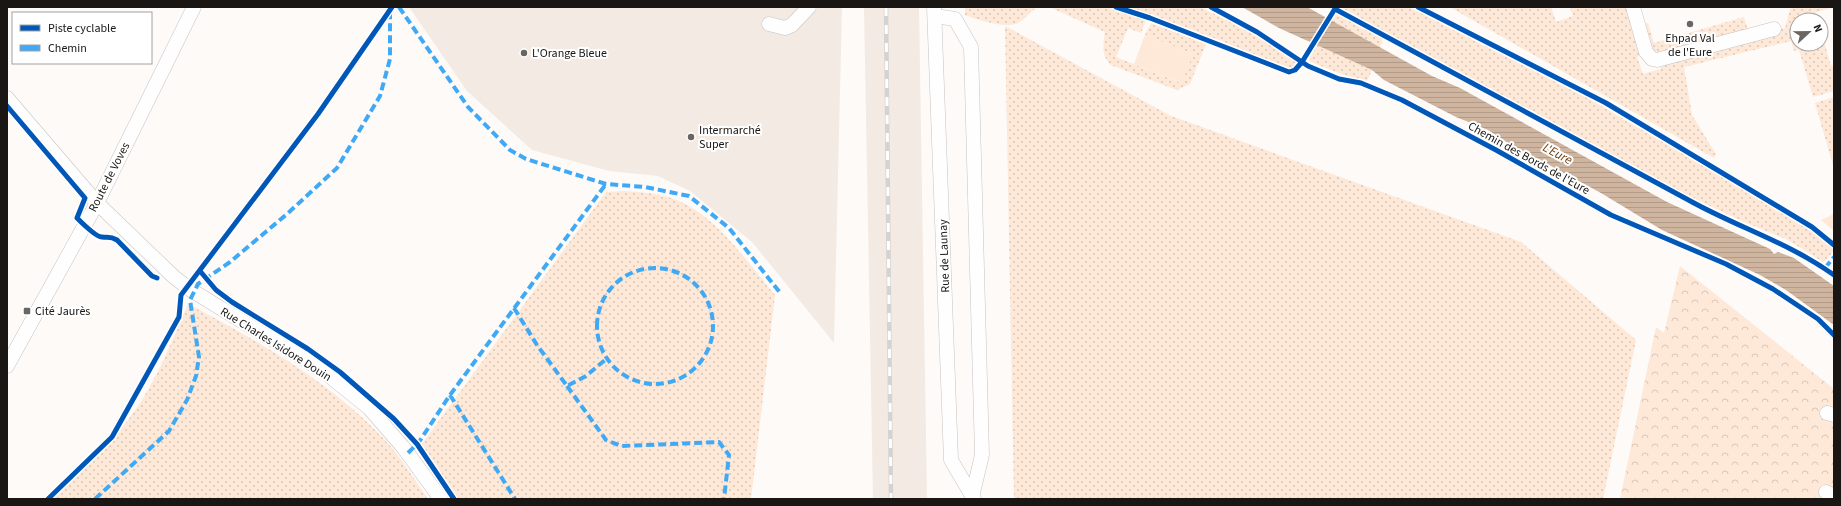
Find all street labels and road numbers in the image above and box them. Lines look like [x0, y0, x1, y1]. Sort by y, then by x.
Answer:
street label: Chemin des Bords de l'Eure [1465, 118, 1593, 199]
street label: Route de Voves [85, 140, 134, 215]
street label: Rue de Launay [935, 219, 954, 293]
street label: Rue Charles Isidore Douin [217, 303, 335, 386]

